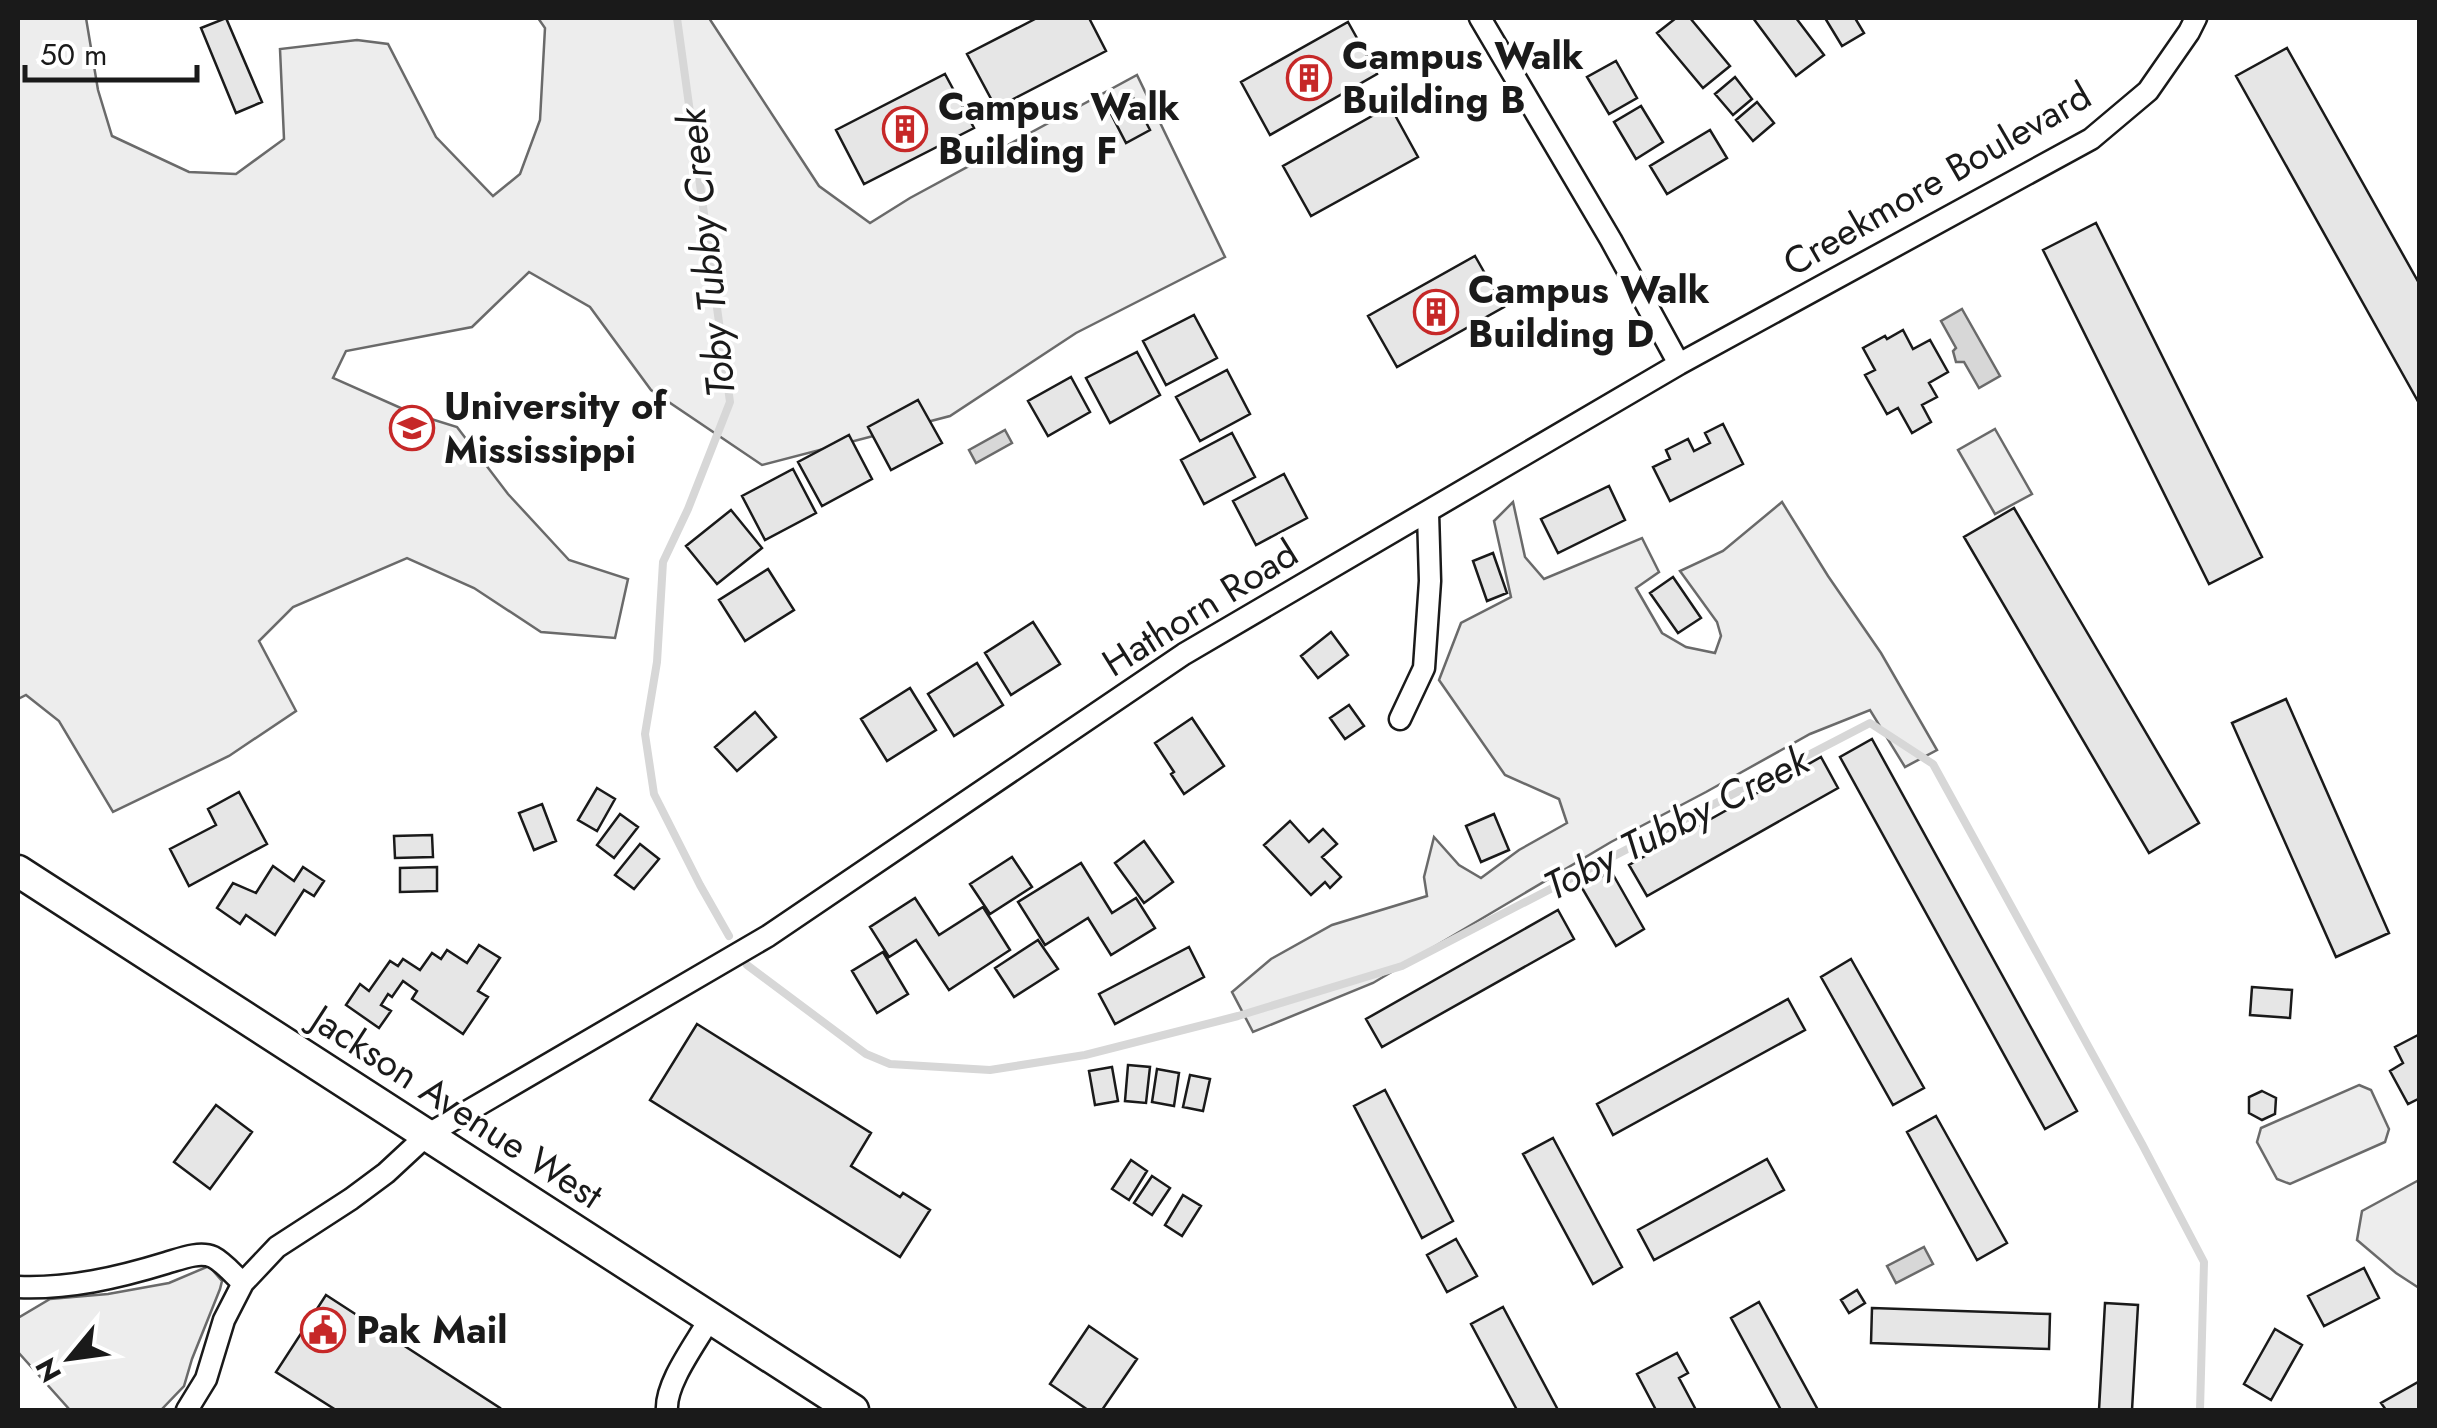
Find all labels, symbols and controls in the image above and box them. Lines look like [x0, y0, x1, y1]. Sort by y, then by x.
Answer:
scale bar [25, 20, 198, 82]
place label: Campus Walk Building B [1342, 28, 1584, 127]
text: 50 m [40, 33, 107, 76]
building icon: Campus Walk Building B [1286, 55, 1332, 101]
street label: Creekmore Boulevard [1773, 68, 2101, 289]
place label: Campus Walk Building F [938, 79, 1180, 178]
water label: Toby Tubby Creek [662, 104, 750, 400]
building icon: Campus Walk Building F [882, 106, 928, 152]
place label: Campus Walk Building D [1468, 262, 1710, 361]
building icon: Campus Walk Building D [1413, 289, 1459, 335]
place label: University of Mississippi [444, 378, 668, 477]
school or university icon: University of Mississippi [389, 405, 435, 451]
street label: Hathorn Road [1091, 526, 1308, 690]
water label: Toby Tubby Creek [1534, 730, 1820, 915]
street label: Jackson Avenue West [296, 989, 614, 1222]
place label: Pak Mail [356, 1302, 507, 1357]
public building icon: Pak Mail [300, 1307, 346, 1353]
north arrow [20, 1308, 120, 1408]
text: N [25, 1350, 72, 1390]

